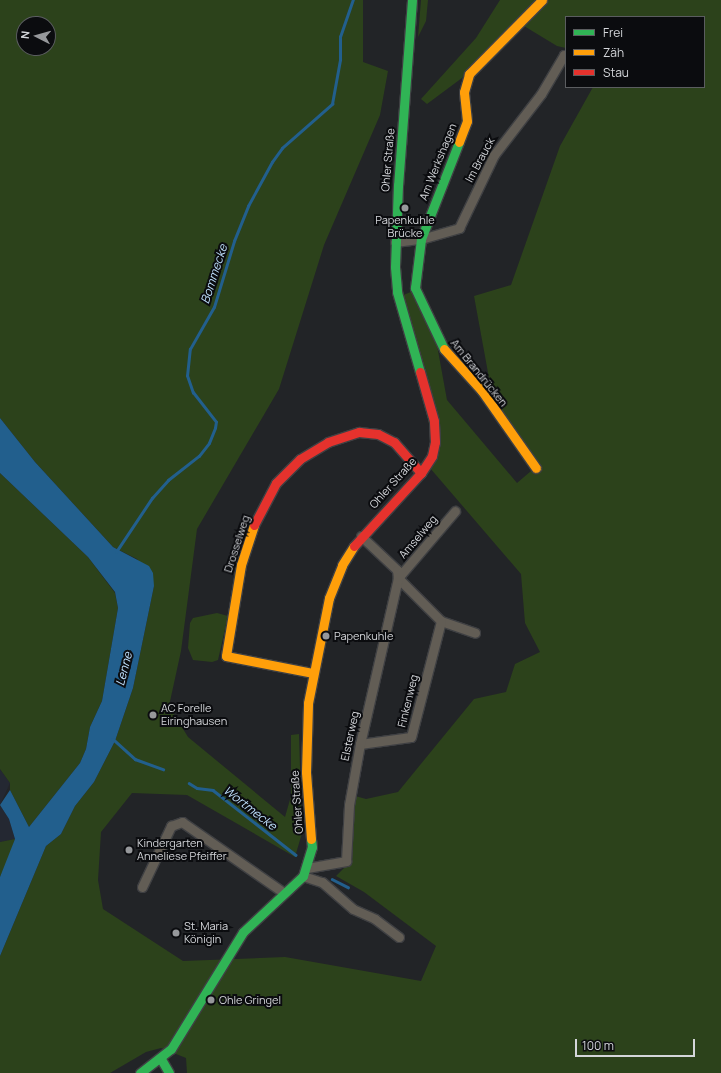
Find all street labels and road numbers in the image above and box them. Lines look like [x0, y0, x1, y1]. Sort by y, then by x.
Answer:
street label: Am Werkshagen [417, 122, 459, 202]
street label: Ohler Straße [379, 128, 397, 192]
street label: Im Brauck [463, 135, 497, 185]
street label: Am Brandrücken [448, 337, 510, 409]
street label: Ohler Straße [367, 455, 419, 511]
street label: Amselweg [396, 513, 440, 561]
street label: Drosselweg [222, 514, 252, 574]
street label: Finkenweg [395, 673, 421, 729]
street label: Elsterweg [338, 710, 362, 762]
street label: Ohler Straße [288, 770, 306, 834]

